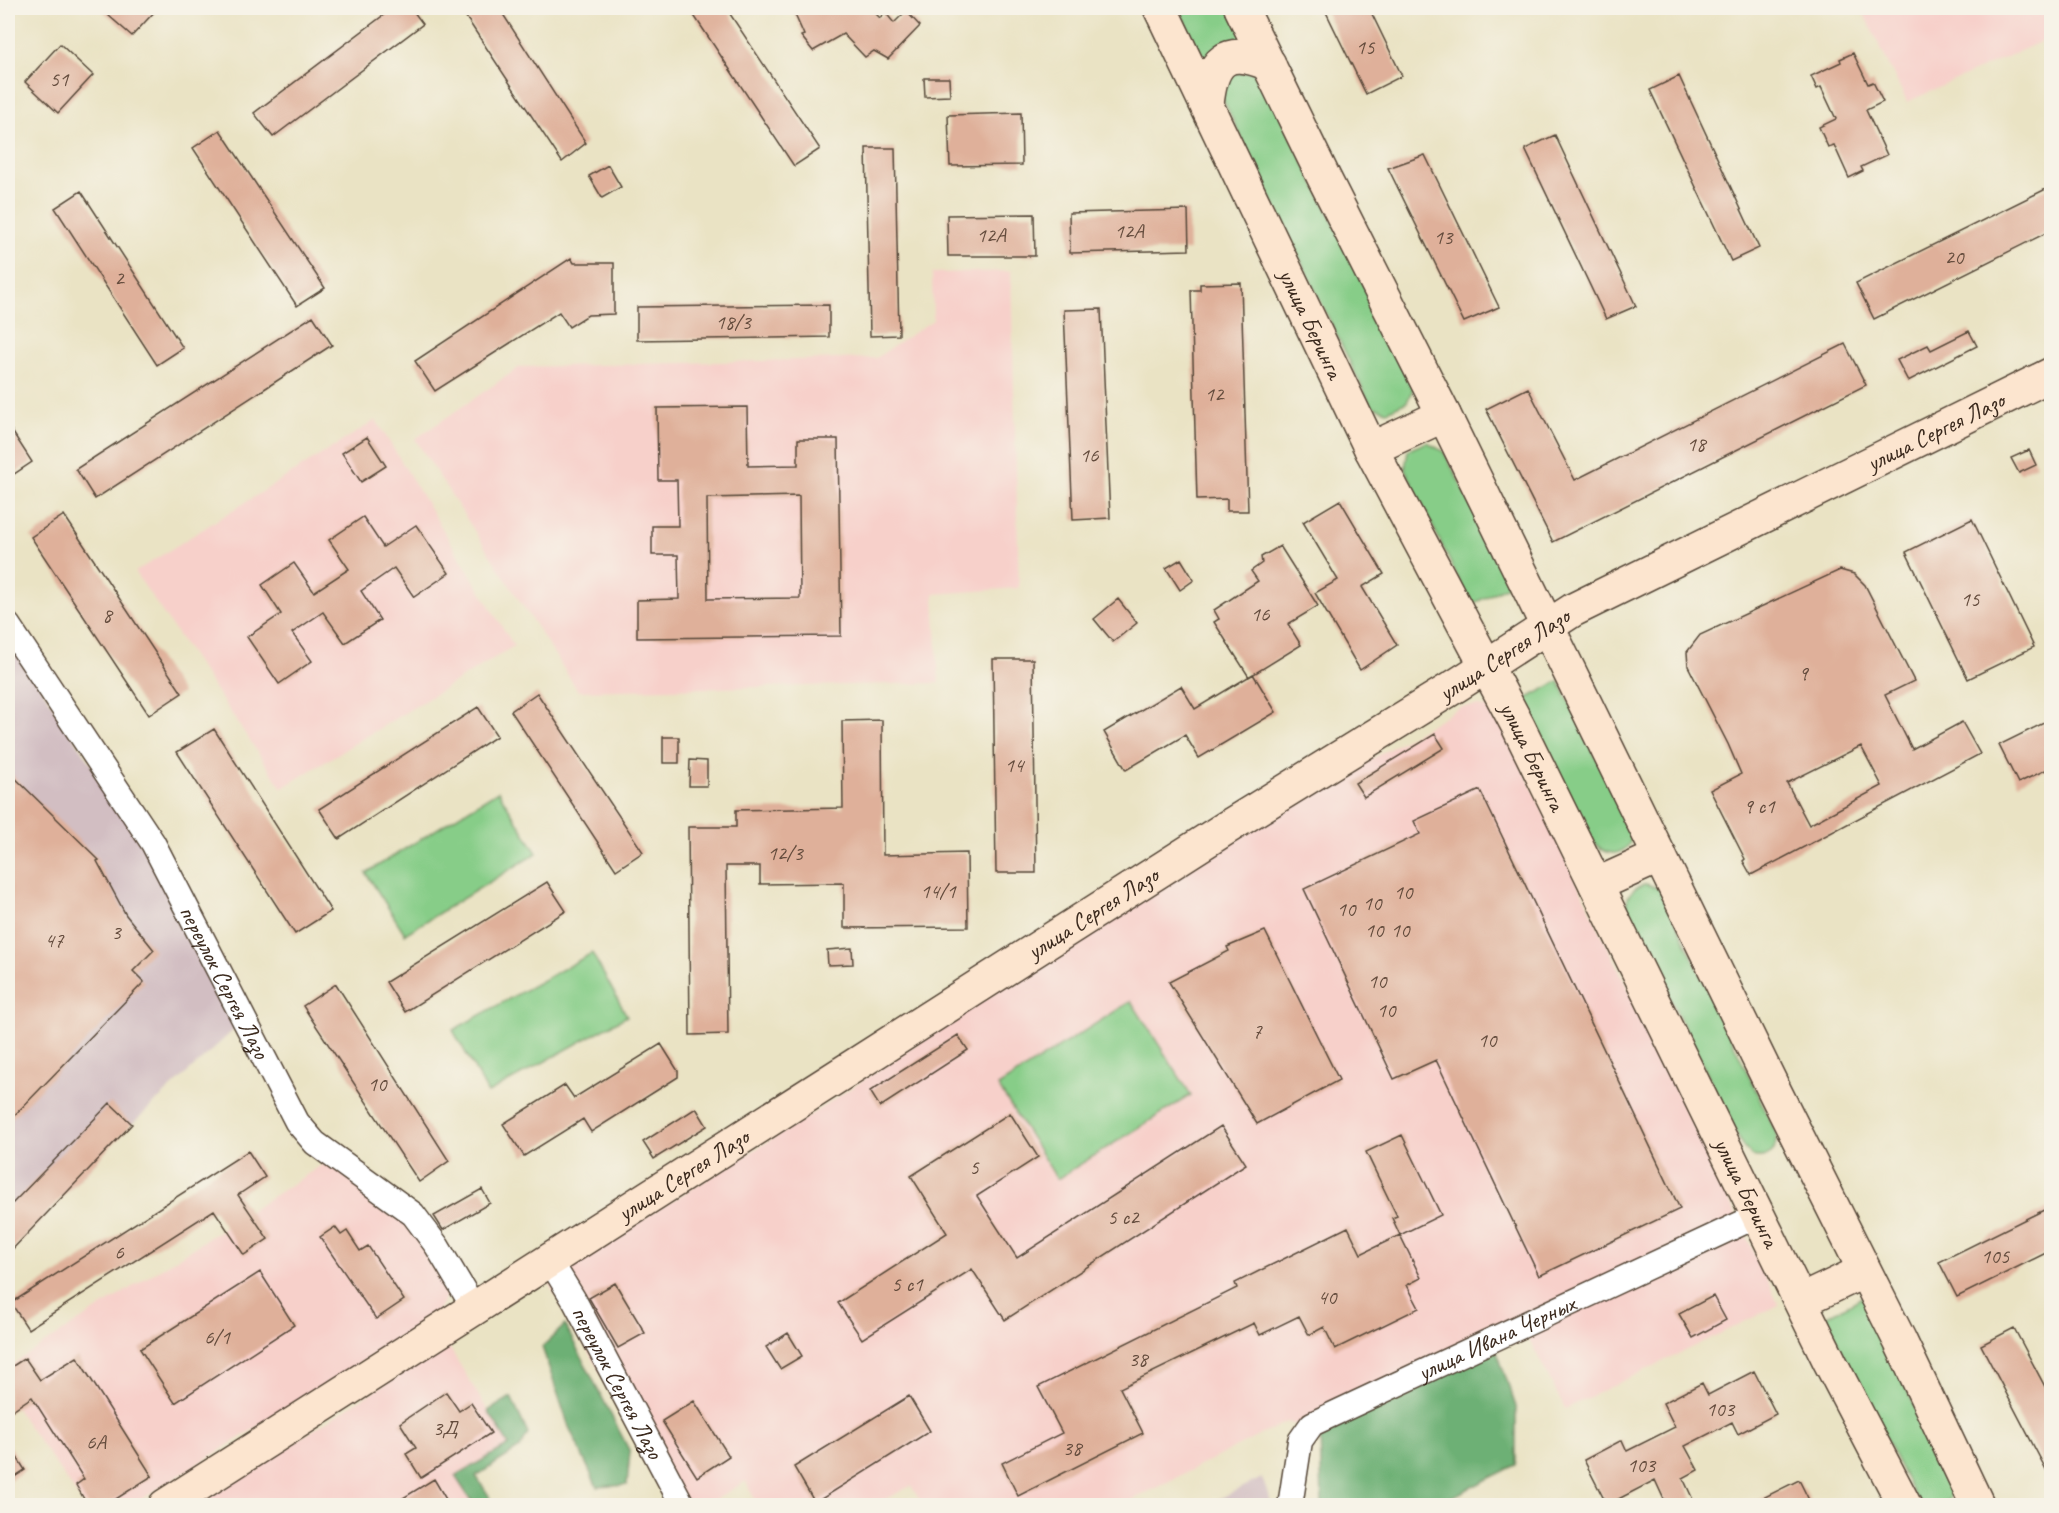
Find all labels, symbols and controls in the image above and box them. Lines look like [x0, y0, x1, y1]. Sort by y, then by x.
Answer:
house number: 15 [1356, 34, 1376, 60]
house number: 51 [50, 66, 70, 92]
house number: 12А [1114, 218, 1145, 244]
house number: 12А [976, 222, 1007, 248]
house number: 13 [1434, 224, 1454, 250]
house number: 20 [1945, 244, 1965, 270]
street label: улица Беринга [1271, 262, 1351, 385]
house number: 2 [114, 265, 125, 291]
house number: 18/3 [715, 309, 752, 335]
house number: 12 [1205, 381, 1225, 407]
street label: улица Сергея Лазо [1860, 384, 2012, 479]
house number: 18 [1687, 431, 1708, 457]
house number: 16 [1080, 442, 1099, 468]
house number: 15 [1961, 586, 1981, 612]
street label: улица Сергея Лазо [1431, 600, 1577, 709]
house number: 16 [1251, 601, 1270, 627]
house number: 8 [102, 602, 114, 628]
house number: 9 [1798, 660, 1809, 686]
street label: улица Беринга [1492, 695, 1573, 818]
house number: 14 [1005, 752, 1026, 778]
house number: 9 с1 [1743, 793, 1776, 819]
house number: 12/3 [767, 840, 804, 866]
street label: улица Сергея Лазо [1020, 859, 1166, 967]
house number: 14/1 [920, 878, 957, 904]
house number: 10 [1394, 879, 1414, 905]
house number: 10 [1363, 890, 1383, 916]
house number: 10 [1337, 896, 1357, 922]
street label: переулок Сергея Лазо [173, 900, 277, 1065]
house number: 10 [1365, 917, 1385, 943]
house number: 10 [1391, 917, 1411, 943]
house number: 3 [111, 919, 122, 945]
house number: 47 [45, 927, 65, 953]
house number: 10 [1368, 968, 1388, 994]
house number: 10 [1377, 997, 1397, 1023]
house number: 7 [1252, 1018, 1263, 1044]
house number: 10 [1478, 1027, 1498, 1053]
house number: 10 [368, 1071, 388, 1097]
street label: улица Сергея Лазо [610, 1120, 757, 1229]
street label: улица Беринга [1706, 1131, 1787, 1254]
house number: 5 [969, 1154, 980, 1180]
house number: 5 с2 [1107, 1204, 1140, 1230]
house number: 6 [114, 1239, 124, 1265]
house number: 105 [1981, 1243, 2011, 1269]
house number: 5 с1 [891, 1271, 924, 1297]
house number: 40 [1318, 1284, 1338, 1310]
street label: улица Ивана Черных [1411, 1287, 1581, 1388]
street label: переулок Сергея Лазо [565, 1301, 671, 1465]
house number: 6/1 [204, 1324, 231, 1350]
house number: 38 [1129, 1346, 1150, 1372]
house number: 103 [1706, 1396, 1736, 1422]
house number: 3Д [433, 1415, 459, 1441]
house number: 6А [86, 1429, 107, 1455]
house number: 38 [1063, 1435, 1084, 1461]
house number: 103 [1627, 1452, 1657, 1478]

